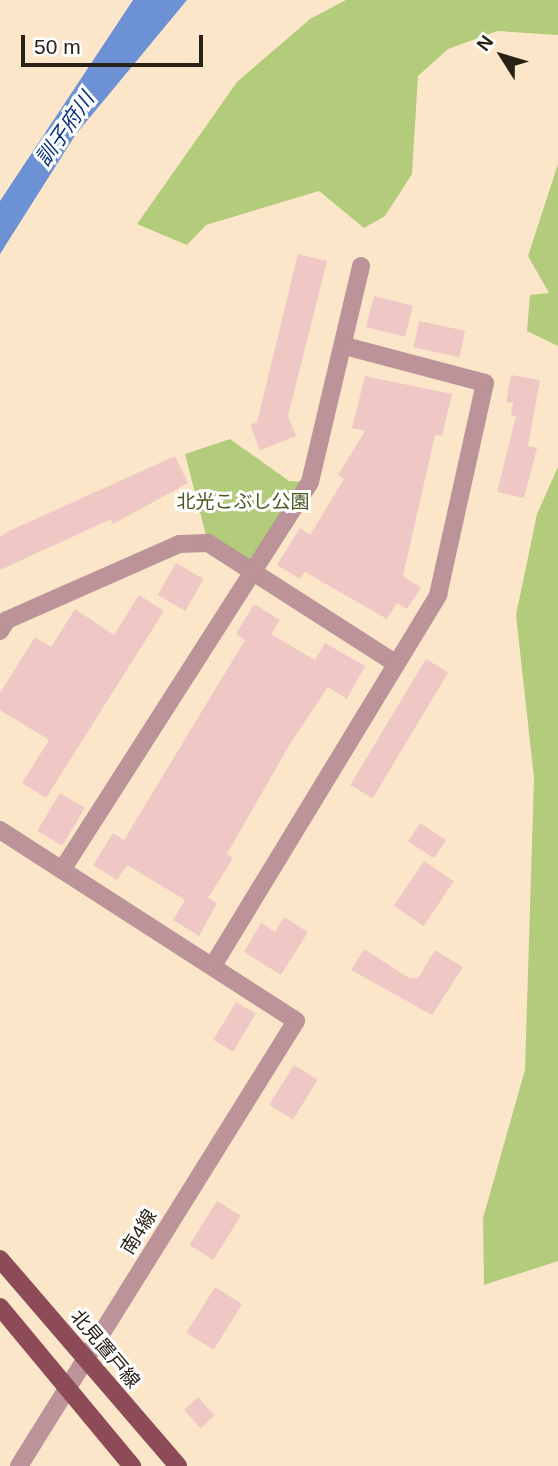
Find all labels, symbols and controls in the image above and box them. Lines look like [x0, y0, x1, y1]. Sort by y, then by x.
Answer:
scale bar [24, 21, 206, 65]
north arrow [467, 21, 537, 91]
text: N [472, 31, 497, 55]
text: 50 m [34, 35, 81, 58]
water label: 訓子府川 [31, 87, 99, 171]
park label: 北光こぶし公園 [177, 491, 309, 513]
street label: 南4線 [116, 1205, 162, 1259]
street label: 北見置戸線 [66, 1305, 144, 1393]

